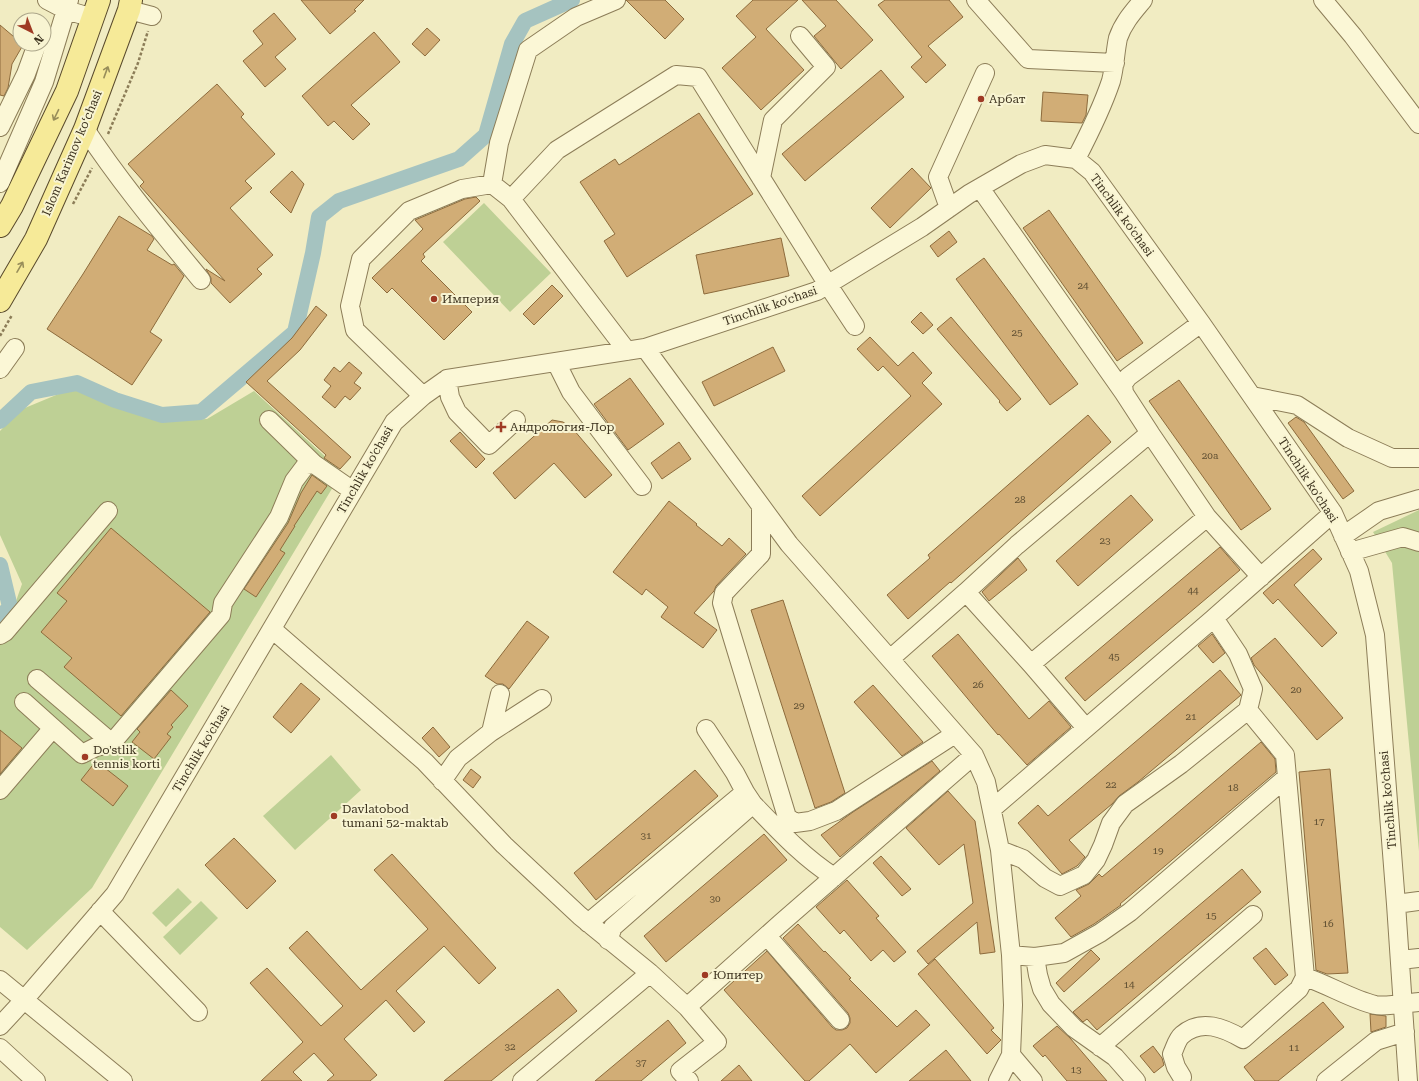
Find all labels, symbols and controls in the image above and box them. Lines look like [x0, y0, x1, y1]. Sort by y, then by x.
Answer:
north arrow [12, 12, 52, 52]
text: N [30, 31, 46, 47]
one-way arrow [103, 65, 110, 78]
street label: Islom Karimov koʻchasi [39, 88, 105, 218]
place label: Арбат [989, 92, 1026, 106]
marker: Арбат [976, 94, 986, 104]
one-way arrow [52, 109, 59, 121]
street label: Tinchlik ko'chasi [1087, 171, 1157, 259]
one-way arrow [16, 261, 24, 273]
house number: 24 [1077, 280, 1089, 291]
street label: Tinchlik ko'chasi [721, 283, 819, 329]
place label: Империя [442, 292, 499, 306]
marker: Империя [429, 294, 439, 304]
house number: 25 [1011, 327, 1023, 338]
place label: Андрология-Лор [510, 420, 615, 434]
marker: Андрология-Лор [495, 421, 507, 433]
street label: Tinchlik ko'chasi [334, 424, 396, 516]
street label: Tinchlik ko'chasi [1275, 435, 1341, 525]
house number: 20a [1202, 450, 1219, 461]
house number: 28 [1014, 494, 1026, 505]
house number: 23 [1099, 535, 1111, 546]
house number: 44 [1187, 585, 1199, 596]
house number: 45 [1108, 651, 1120, 662]
house number: 26 [972, 679, 984, 690]
house number: 20 [1290, 684, 1302, 695]
house number: 29 [793, 700, 805, 711]
street label: Tinchlik ko'chasi [170, 703, 232, 795]
house number: 21 [1185, 711, 1197, 722]
place label: Do'stlik tennis korti [93, 743, 160, 771]
street label: Tinchlik ko'chasi [1377, 750, 1399, 850]
marker: Do'stlik tennis korti [80, 752, 90, 762]
house number: 22 [1105, 779, 1117, 790]
house number: 18 [1227, 782, 1239, 793]
place label: Davlatobod tumani 52-maktab [342, 802, 449, 830]
marker: Davlatobod tumani 52-maktab [329, 811, 339, 821]
house number: 17 [1313, 816, 1325, 827]
house number: 31 [640, 830, 652, 841]
house number: 19 [1152, 845, 1164, 856]
house number: 30 [709, 893, 721, 904]
house number: 15 [1205, 910, 1217, 921]
house number: 16 [1322, 918, 1334, 929]
place label: Юпитер [713, 968, 763, 982]
marker: Юпитер [700, 970, 710, 980]
house number: 14 [1123, 979, 1135, 990]
house number: 32 [504, 1041, 516, 1052]
house number: 11 [1288, 1042, 1300, 1053]
house number: 37 [635, 1057, 647, 1068]
house number: 13 [1070, 1064, 1082, 1075]

